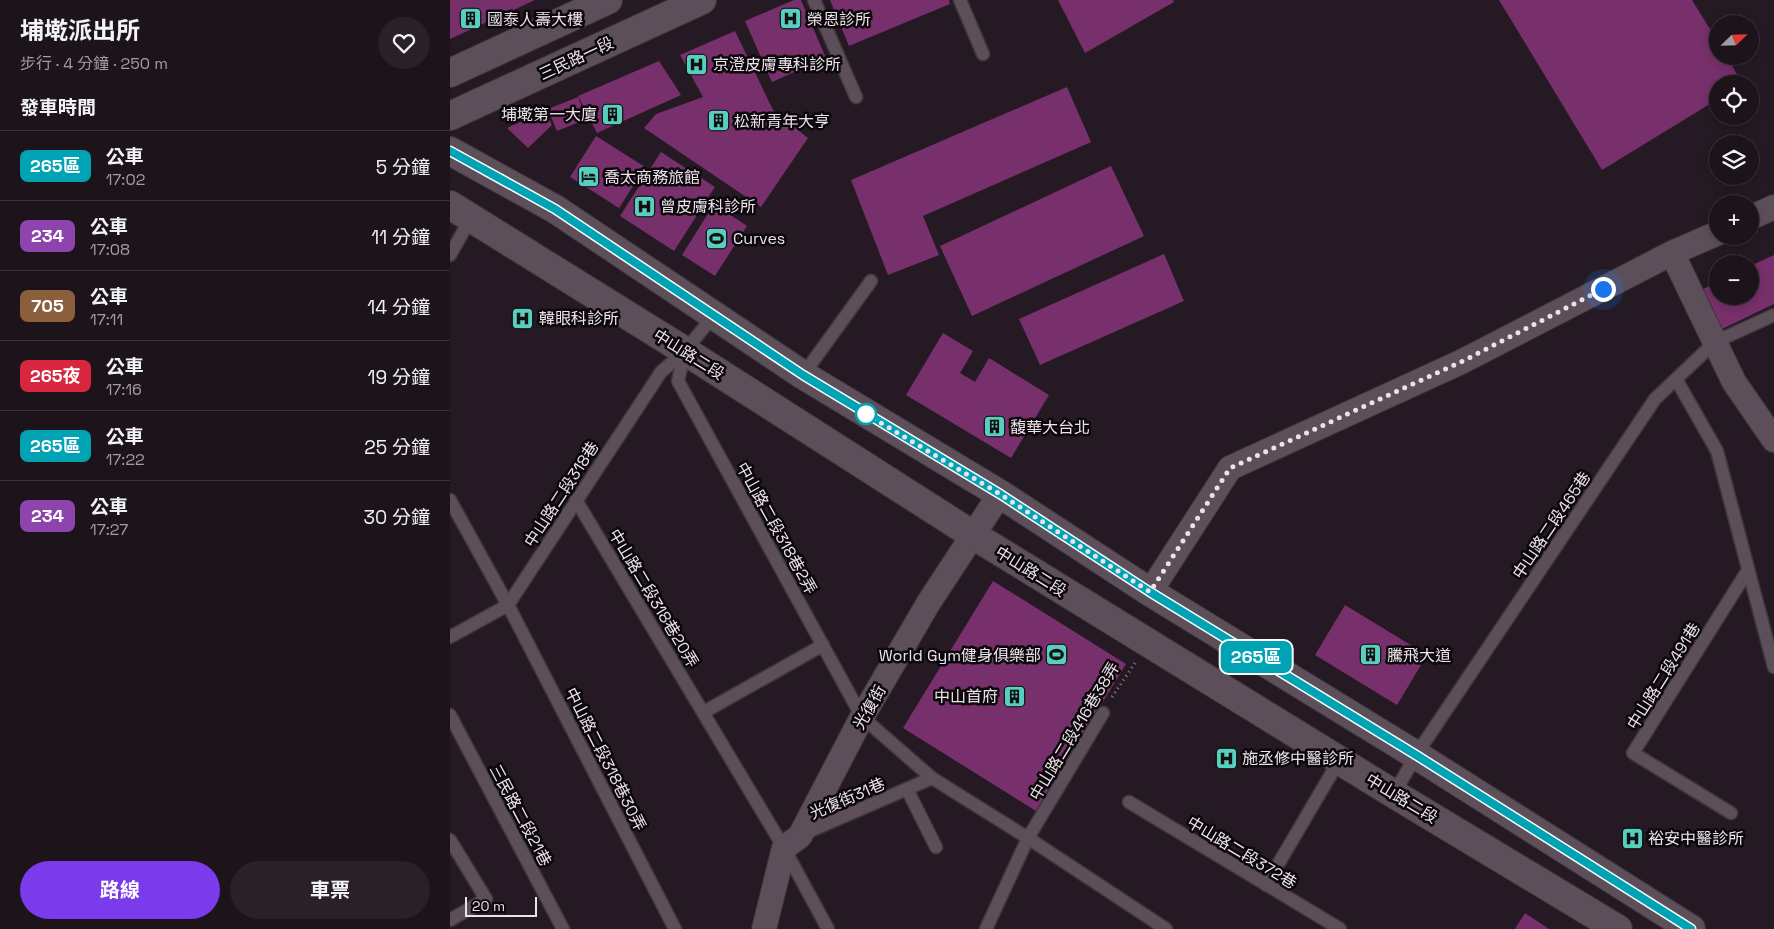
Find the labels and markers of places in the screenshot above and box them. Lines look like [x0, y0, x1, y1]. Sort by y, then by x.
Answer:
building icon: 國泰人壽大樓 [459, 7, 483, 31]
hospital icon: 榮恩診所 [779, 7, 803, 31]
place label: 國泰人壽大樓 [487, 9, 583, 30]
place label: 榮恩診所 [807, 9, 871, 30]
hospital icon: 京澄皮膚專科診所 [685, 52, 709, 76]
place label: 京澄皮膚專科診所 [713, 54, 841, 75]
building icon: 埔墘第一大廈 [601, 102, 625, 126]
place label: 埔墘第一大廈 [501, 104, 597, 125]
building icon: 松新青年大亨 [706, 109, 730, 133]
place label: 松新青年大亨 [734, 111, 830, 132]
hotel icon: 喬太商務旅館 [576, 165, 600, 189]
place label: 喬太商務旅館 [604, 167, 700, 188]
hospital icon: 曾皮膚科診所 [632, 194, 656, 218]
place label: 曾皮膚科診所 [660, 196, 756, 217]
sports icon: Curves [705, 226, 729, 250]
place label: Curves [733, 228, 785, 249]
hospital icon: 韓眼科診所 [511, 306, 535, 330]
place label: 韓眼科診所 [539, 308, 619, 329]
unlabelled marker [855, 403, 877, 425]
building icon: 馥華大台北 [982, 415, 1006, 439]
place label: 馥華大台北 [1010, 417, 1090, 438]
sports icon: World Gym健身俱樂部 [1045, 643, 1069, 667]
building icon: 騰飛大道 [1359, 643, 1383, 667]
place label: World Gym健身俱樂部 [879, 645, 1041, 666]
place label: 騰飛大道 [1387, 645, 1451, 666]
building icon: 中山首府 [1002, 684, 1026, 708]
place label: 中山首府 [934, 686, 998, 707]
hospital icon: 施丞修中醫診所 [1214, 746, 1238, 770]
place label: 施丞修中醫診所 [1242, 748, 1354, 769]
hospital icon: 裕安中醫診所 [1620, 826, 1644, 850]
place label: 裕安中醫診所 [1648, 828, 1744, 849]

